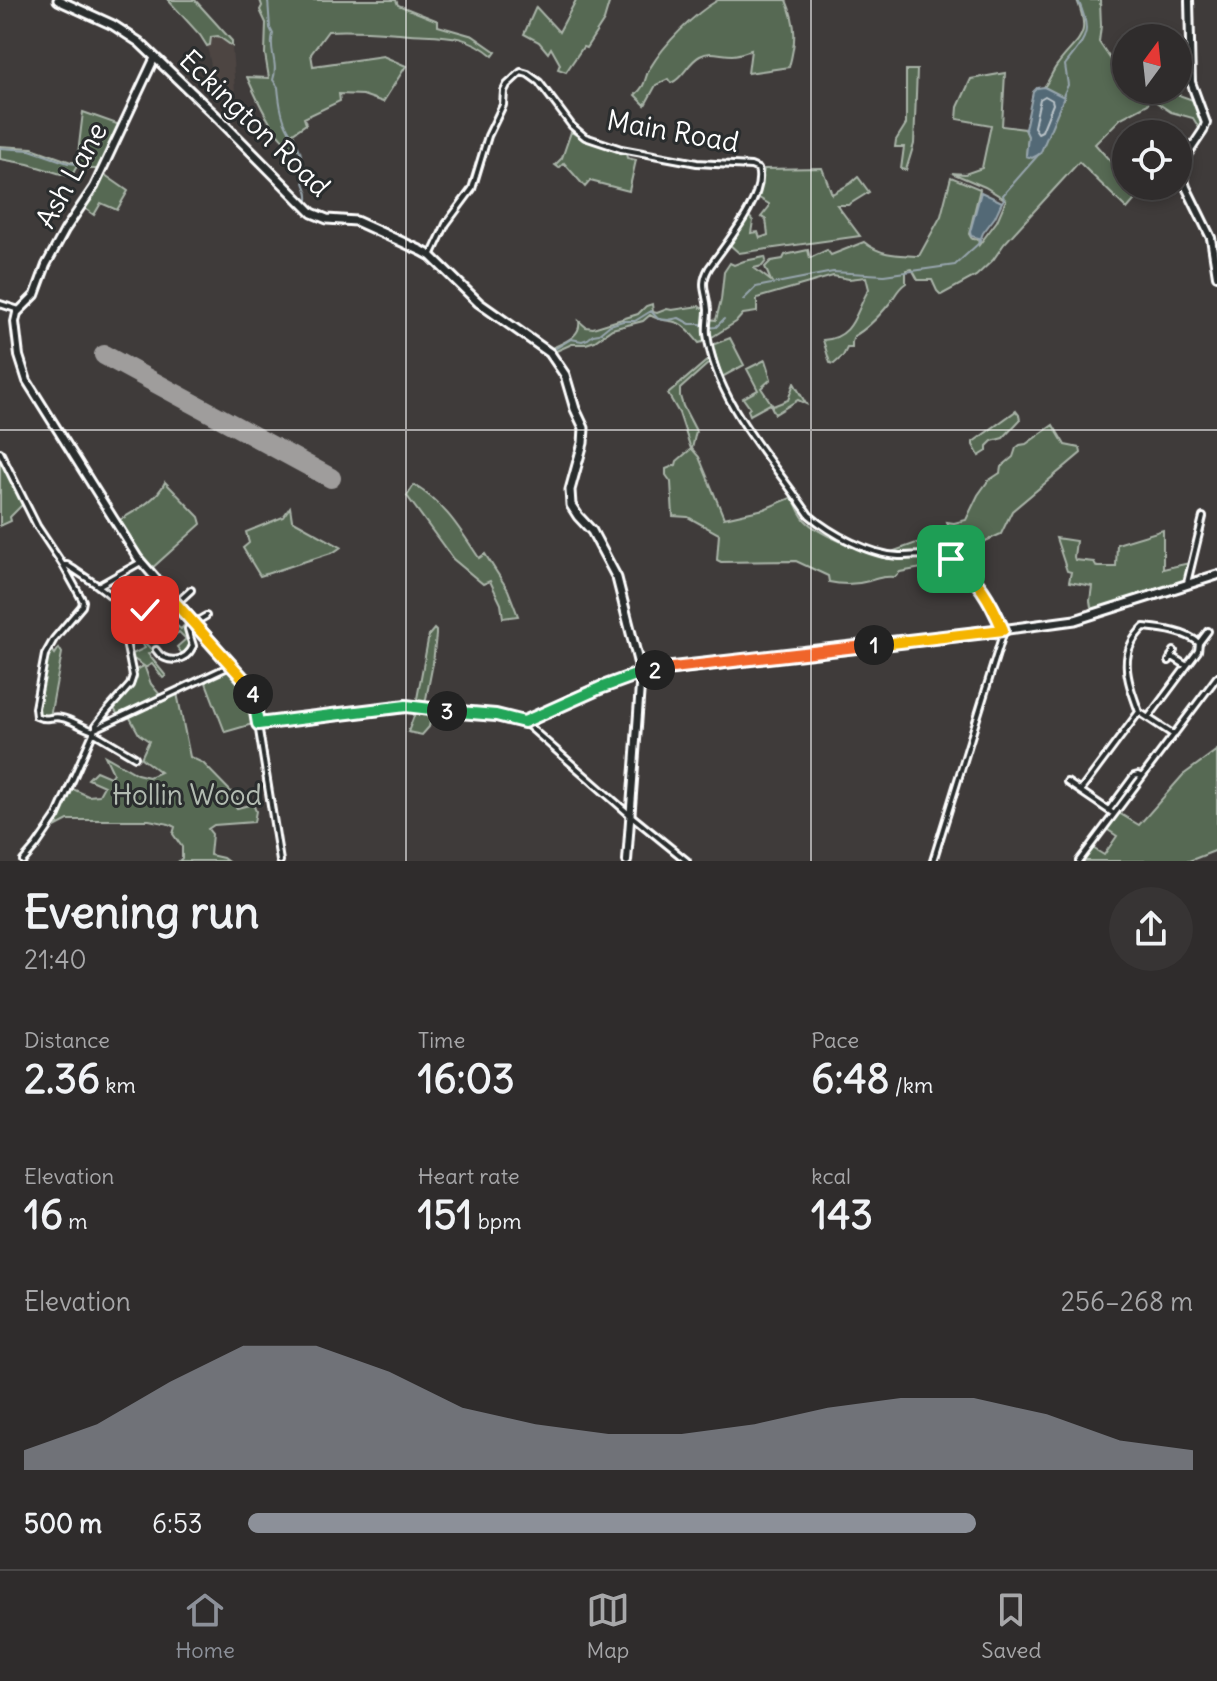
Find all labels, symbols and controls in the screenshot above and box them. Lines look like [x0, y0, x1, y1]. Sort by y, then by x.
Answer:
north arrow [1112, 24, 1192, 104]
map controls [1112, 24, 1192, 200]
street label: Eckington Road [172, 42, 338, 204]
street label: Main Road [604, 102, 742, 160]
street label: Ash Lane [27, 116, 115, 234]
button: locate [1112, 120, 1192, 200]
pin [917, 525, 985, 593]
icon: arrive [929, 537, 973, 581]
pin [111, 576, 179, 644]
icon: check [123, 588, 167, 632]
pin: 1 [854, 625, 894, 665]
text: 1 [870, 631, 878, 659]
pin: 2 [635, 650, 675, 690]
text: 2 [649, 656, 661, 684]
pin: 4 [233, 674, 273, 714]
text: 4 [247, 680, 259, 708]
pin: 3 [427, 691, 467, 731]
text: 3 [441, 697, 453, 725]
park label: Hollin Wood [112, 777, 262, 813]
text: Evening run [24, 885, 259, 940]
button: share [1109, 887, 1193, 971]
text: 21:40 [24, 943, 87, 976]
text: Distance [24, 1026, 110, 1054]
text: Time [418, 1026, 465, 1054]
text: Pace [811, 1026, 859, 1054]
text: 2.36 [24, 1054, 100, 1104]
text: 16:03 [418, 1054, 515, 1104]
text: 6:48 [811, 1054, 890, 1104]
text: km [100, 1071, 136, 1099]
text: /km [890, 1071, 933, 1099]
text: Elevation [24, 1162, 114, 1190]
text: Heart rate [418, 1162, 520, 1190]
text: kcal [811, 1162, 851, 1190]
text: 16 [24, 1190, 63, 1240]
text: 151 [418, 1190, 472, 1240]
text: 143 [811, 1190, 873, 1240]
text: m [63, 1207, 88, 1235]
text: bpm [472, 1207, 522, 1235]
text: Elevation [24, 1285, 131, 1318]
text: 256–268 m [1061, 1285, 1193, 1318]
text: 500 m [24, 1507, 102, 1540]
text: 6:53 [152, 1507, 203, 1540]
tab: Home [176, 1588, 235, 1664]
tab: Map [586, 1588, 630, 1664]
tab: Saved [981, 1588, 1041, 1664]

